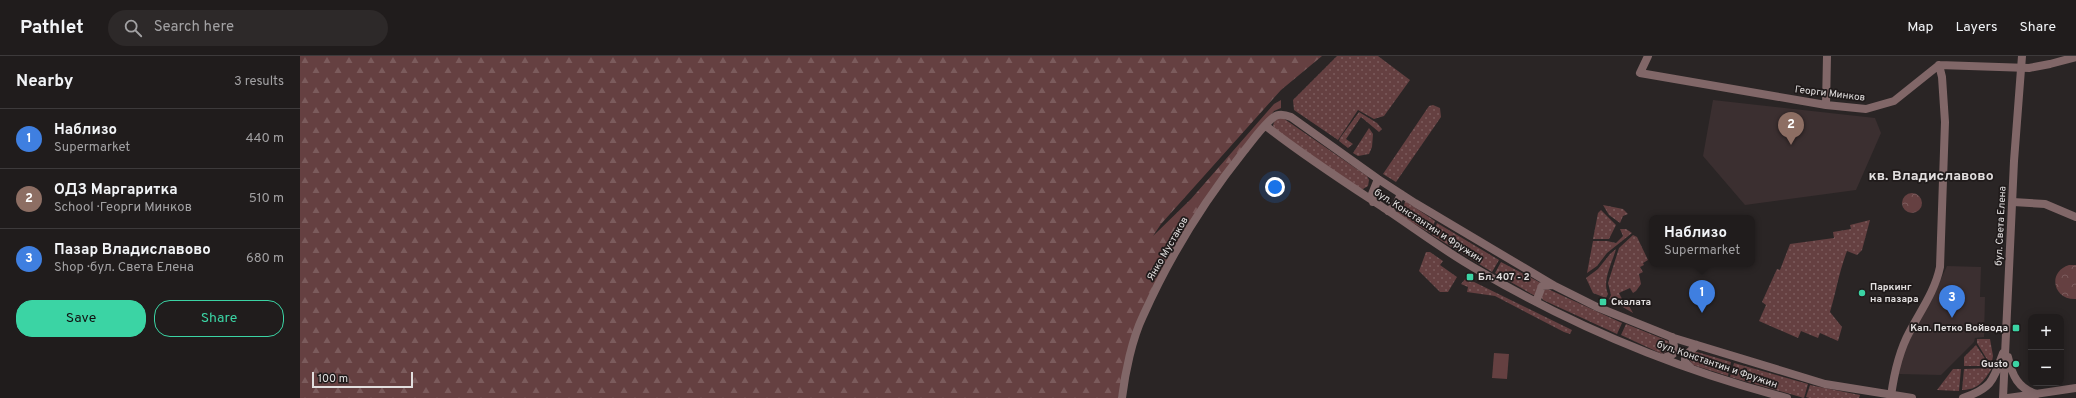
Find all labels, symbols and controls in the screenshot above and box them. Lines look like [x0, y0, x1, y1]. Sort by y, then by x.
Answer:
search box [108, 10, 388, 46]
text: Pathlet [20, 16, 84, 40]
icon: search [122, 17, 144, 39]
text: Search here [154, 18, 234, 37]
text: Map [1907, 19, 1933, 36]
text: Layers [1955, 19, 1997, 36]
text: Share [2019, 19, 2056, 36]
text: Nearby [16, 71, 73, 93]
text: 3 results [234, 74, 284, 90]
street label: Георги Минков [1794, 83, 1866, 105]
pin: 2 [1778, 112, 1804, 145]
text: Наблизо [54, 121, 117, 140]
text: 1 [26, 131, 32, 147]
text: 440 m [245, 131, 284, 147]
text: Supermarket [54, 140, 130, 156]
district label: кв. Владиславово [1868, 168, 1994, 185]
your location [1265, 177, 1285, 197]
text: ОДЗ Маргаритка [54, 181, 178, 200]
street label: бул. Константин и Фружин [1371, 186, 1485, 266]
street label: бул. Света Елена [1992, 186, 2010, 266]
text: 2 [25, 191, 33, 207]
text: 510 m [249, 191, 284, 207]
text: School · Георги Минков [54, 200, 192, 216]
street label: Янко Мустаков [1144, 215, 1192, 283]
popup [1649, 215, 1755, 267]
text: Наблизо [1664, 224, 1727, 243]
text: Пазар Владиславово [54, 241, 211, 260]
text: Supermarket [1664, 243, 1740, 259]
text: 3 [25, 251, 33, 267]
text: 680 m [246, 251, 284, 267]
text: Shop · бул. Света Елена [54, 260, 194, 276]
place label: Бл. 407 - 2 [1478, 271, 1530, 284]
marker: Бл. 407 - 2 [1465, 272, 1475, 282]
pin: 1 [1689, 280, 1715, 313]
place label: Паркинг на пазара [1870, 281, 1918, 306]
pin: 3 [1939, 285, 1965, 318]
marker: Паркинг на пазара [1857, 288, 1867, 298]
place label: Скалата [1611, 296, 1651, 309]
marker: Скалата [1598, 297, 1608, 307]
button: Save [16, 300, 146, 337]
button: Share [154, 300, 284, 337]
map controls [2028, 314, 2064, 386]
button: + [2028, 314, 2064, 350]
place label: Кап. Петко Войвода [1910, 322, 2008, 335]
marker: Кап. Петко Войвода [2011, 323, 2021, 333]
street label: бул. Константин и Фружин [1655, 338, 1779, 392]
button: − [2028, 350, 2064, 386]
place label: Gusto [1981, 358, 2008, 371]
marker: Gusto [2011, 359, 2021, 369]
scale bar [312, 370, 413, 389]
text: 100 m [318, 372, 348, 386]

